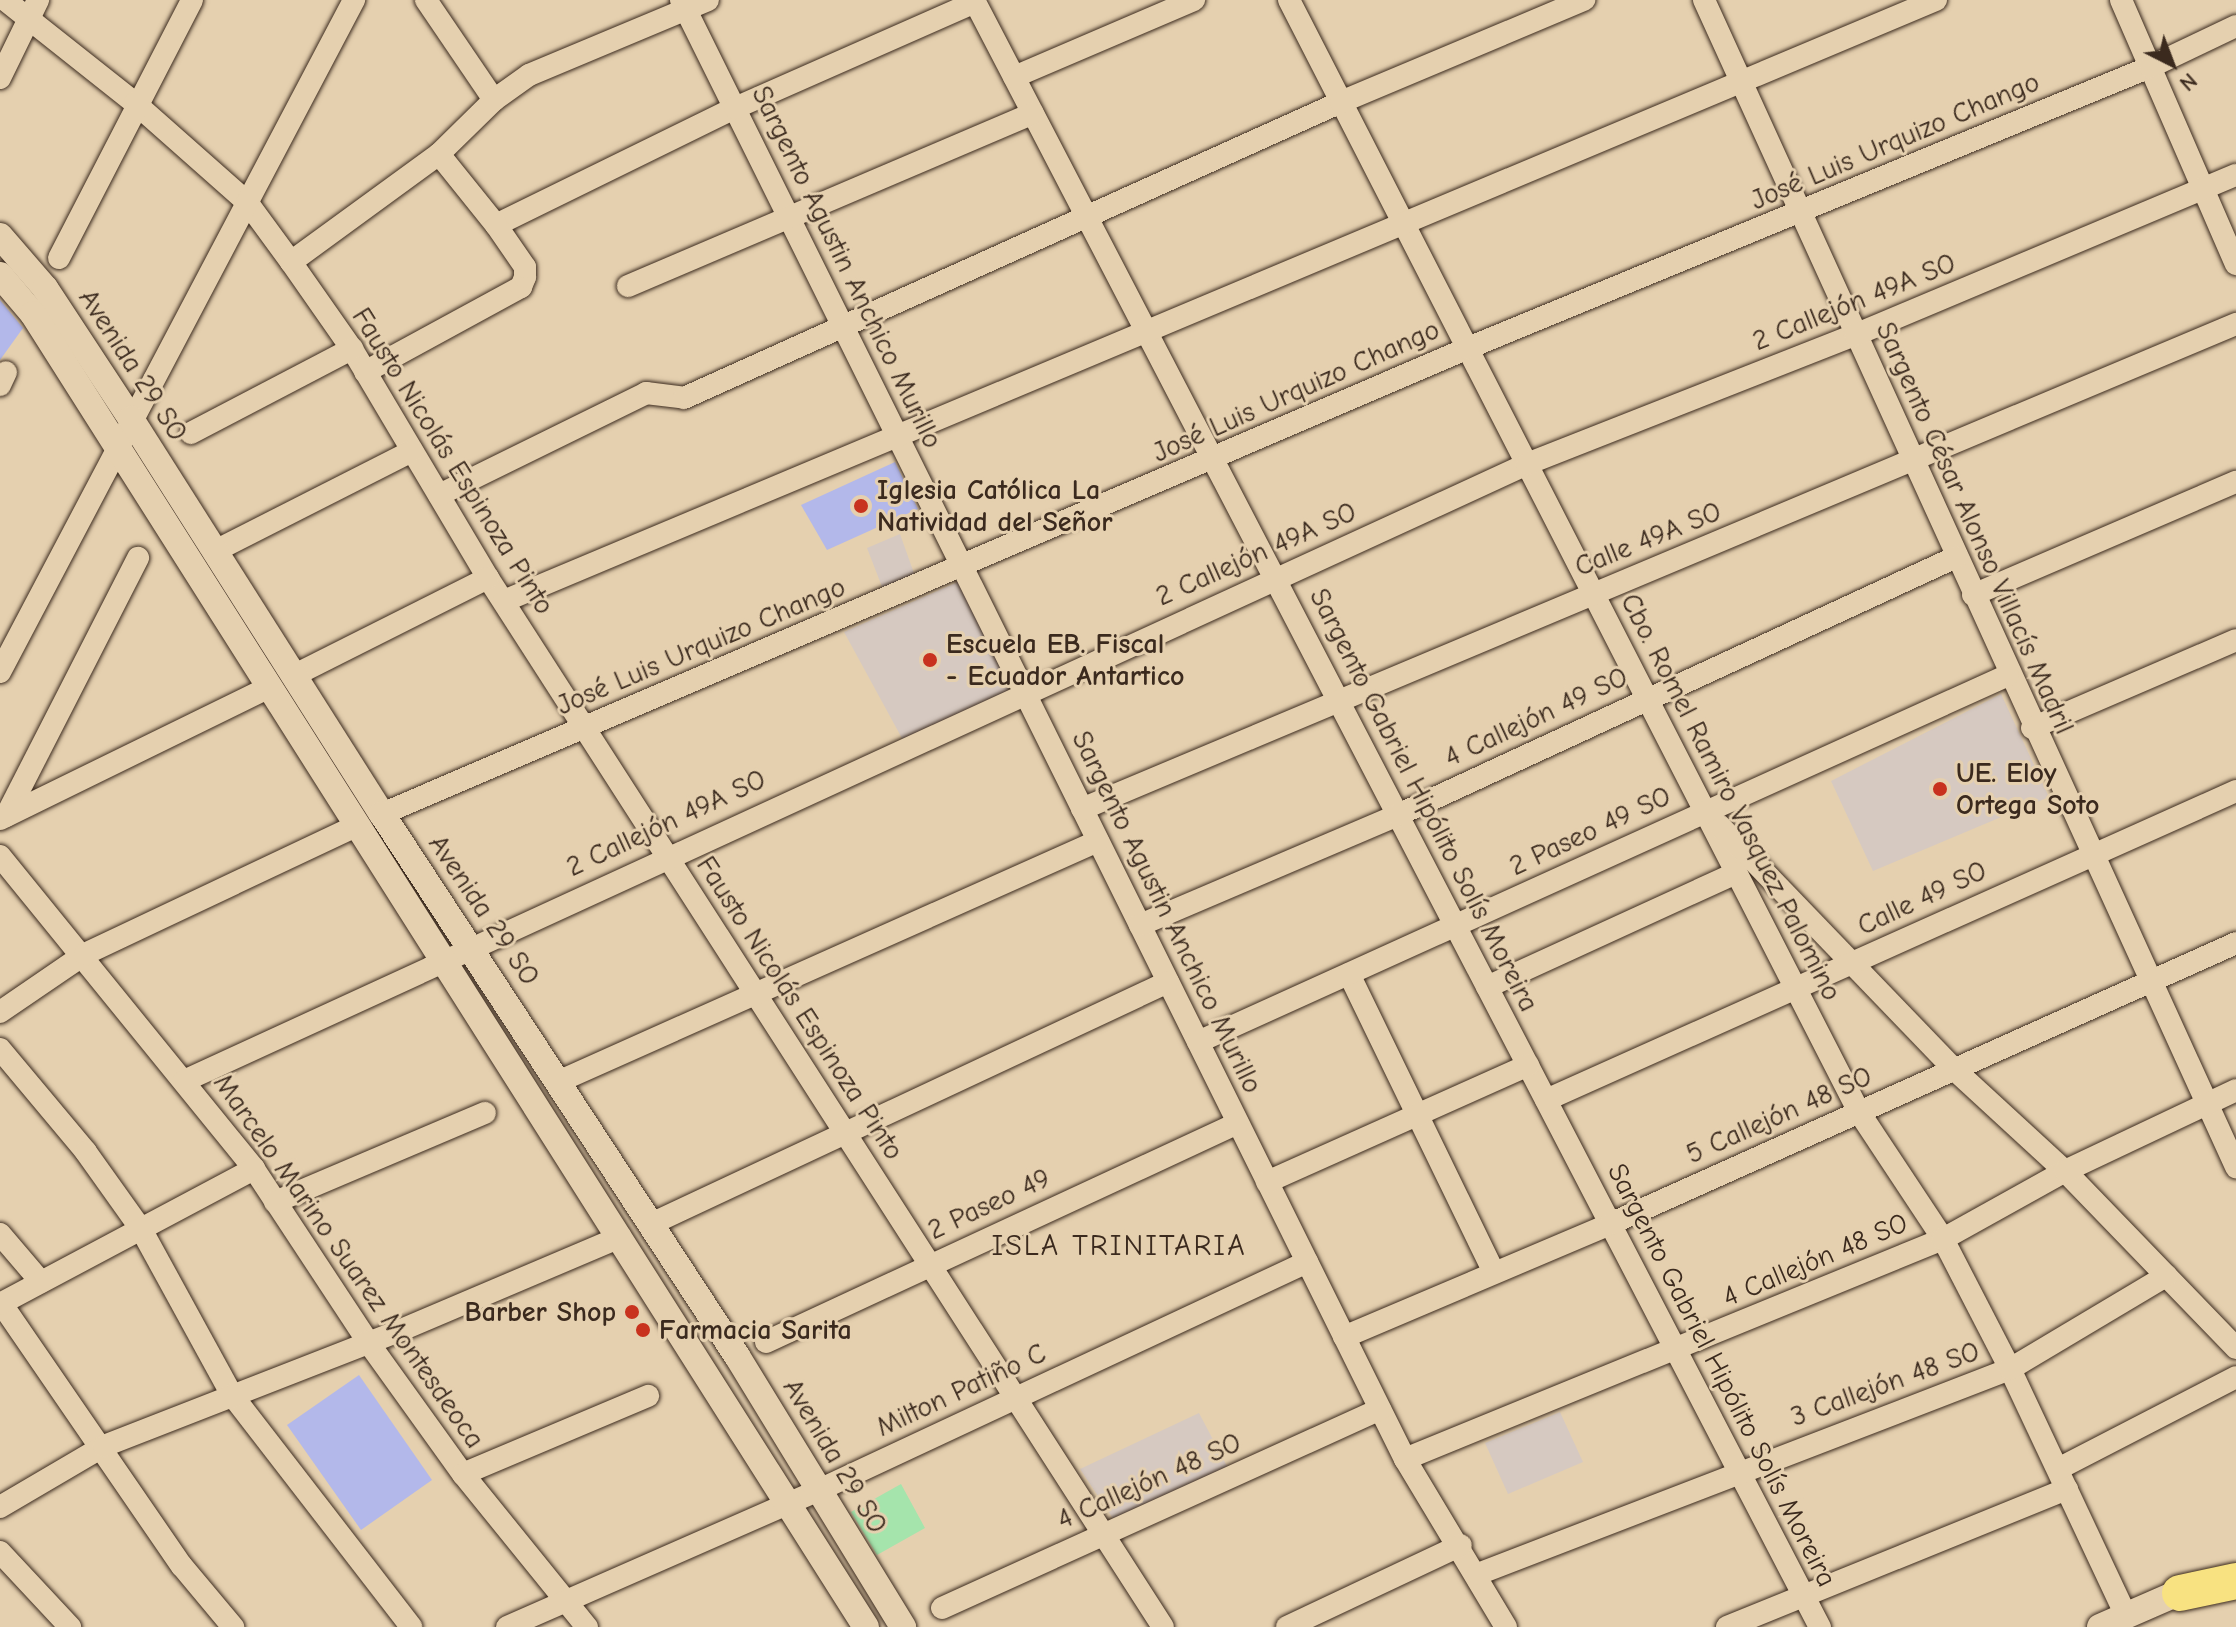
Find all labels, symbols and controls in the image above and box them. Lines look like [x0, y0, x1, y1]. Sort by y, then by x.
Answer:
north arrow [2132, 24, 2212, 104]
street label: José Luis Urquizo Chango [1746, 65, 2044, 217]
text: N [2174, 67, 2202, 96]
street label: Sargento Agustin Anchico Murillo [745, 80, 949, 454]
street label: 2 Callejón 49A SO [1748, 246, 1960, 358]
street label: Avenida 29 SO [71, 283, 195, 447]
street label: Fausto Nicolás Espinoza Pinto [345, 302, 561, 620]
street label: José Luis Urquizo Chango [1147, 313, 1445, 469]
street label: Sargento César Alonso Villacís Madril [1869, 317, 2081, 739]
place label: Iglesia Católica La Natividad del Señor [877, 473, 1113, 539]
street label: Calle 49A SO [1570, 494, 1726, 584]
street label: 2 Callejón 49A SO [1151, 495, 1361, 613]
marker: Iglesia Católica La Natividad del Señor [852, 497, 870, 515]
street label: José Luis Urquizo Chango [552, 570, 850, 722]
street label: Sargento Gabriel Hipólito Solís Moreira [1302, 583, 1546, 1017]
street label: Cbo. Romel Ramiro Vasquez Palomino [1613, 588, 1849, 1006]
place label: Escuela EB. Fiscal - Ecuador Antartico [946, 627, 1185, 693]
marker: Escuela EB. Fiscal - Ecuador Antartico [921, 651, 939, 669]
street label: 4 Callejón 49 SO [1439, 660, 1633, 774]
street label: Sargento Agustin Anchico Murillo [1065, 725, 1269, 1099]
place label: UE. Eloy Ortega Soto [1956, 756, 2100, 822]
street label: 2 Callejón 49A SO [561, 762, 771, 884]
street label: 2 Paseo 49 SO [1504, 779, 1676, 883]
marker: UE. Eloy Ortega Soto [1931, 780, 1949, 798]
street label: Avenida 29 SO [421, 828, 547, 992]
street label: Fausto Nicolás Espinoza Pinto [689, 850, 911, 1166]
street label: Calle 49 SO [1852, 854, 1992, 942]
street label: 5 Callejón 48 SO [1681, 1059, 1877, 1171]
street label: Marcelo Marino Suarez Montesdeoca [206, 1067, 492, 1455]
street label: Sargento Gabriel Hipólito Solís Moreira [1600, 1158, 1844, 1592]
street label: 2 Paseo 49 [922, 1161, 1056, 1247]
street label: 4 Callejón 48 SO [1717, 1206, 1913, 1314]
district label: ISLA TRINITARIA [991, 1228, 1247, 1264]
place label: Barber Shop [465, 1295, 616, 1329]
marker: Barber Shop [623, 1303, 641, 1321]
place label: Farmacia Sarita [659, 1313, 852, 1347]
marker: Farmacia Sarita [634, 1321, 652, 1339]
street label: 3 Callejón 48 SO [1786, 1334, 1984, 1434]
street label: Milton Patiño C [871, 1336, 1051, 1444]
street label: Avenida 29 SO [776, 1373, 894, 1539]
street label: 4 Callejón 48 SO [1052, 1425, 1246, 1537]

